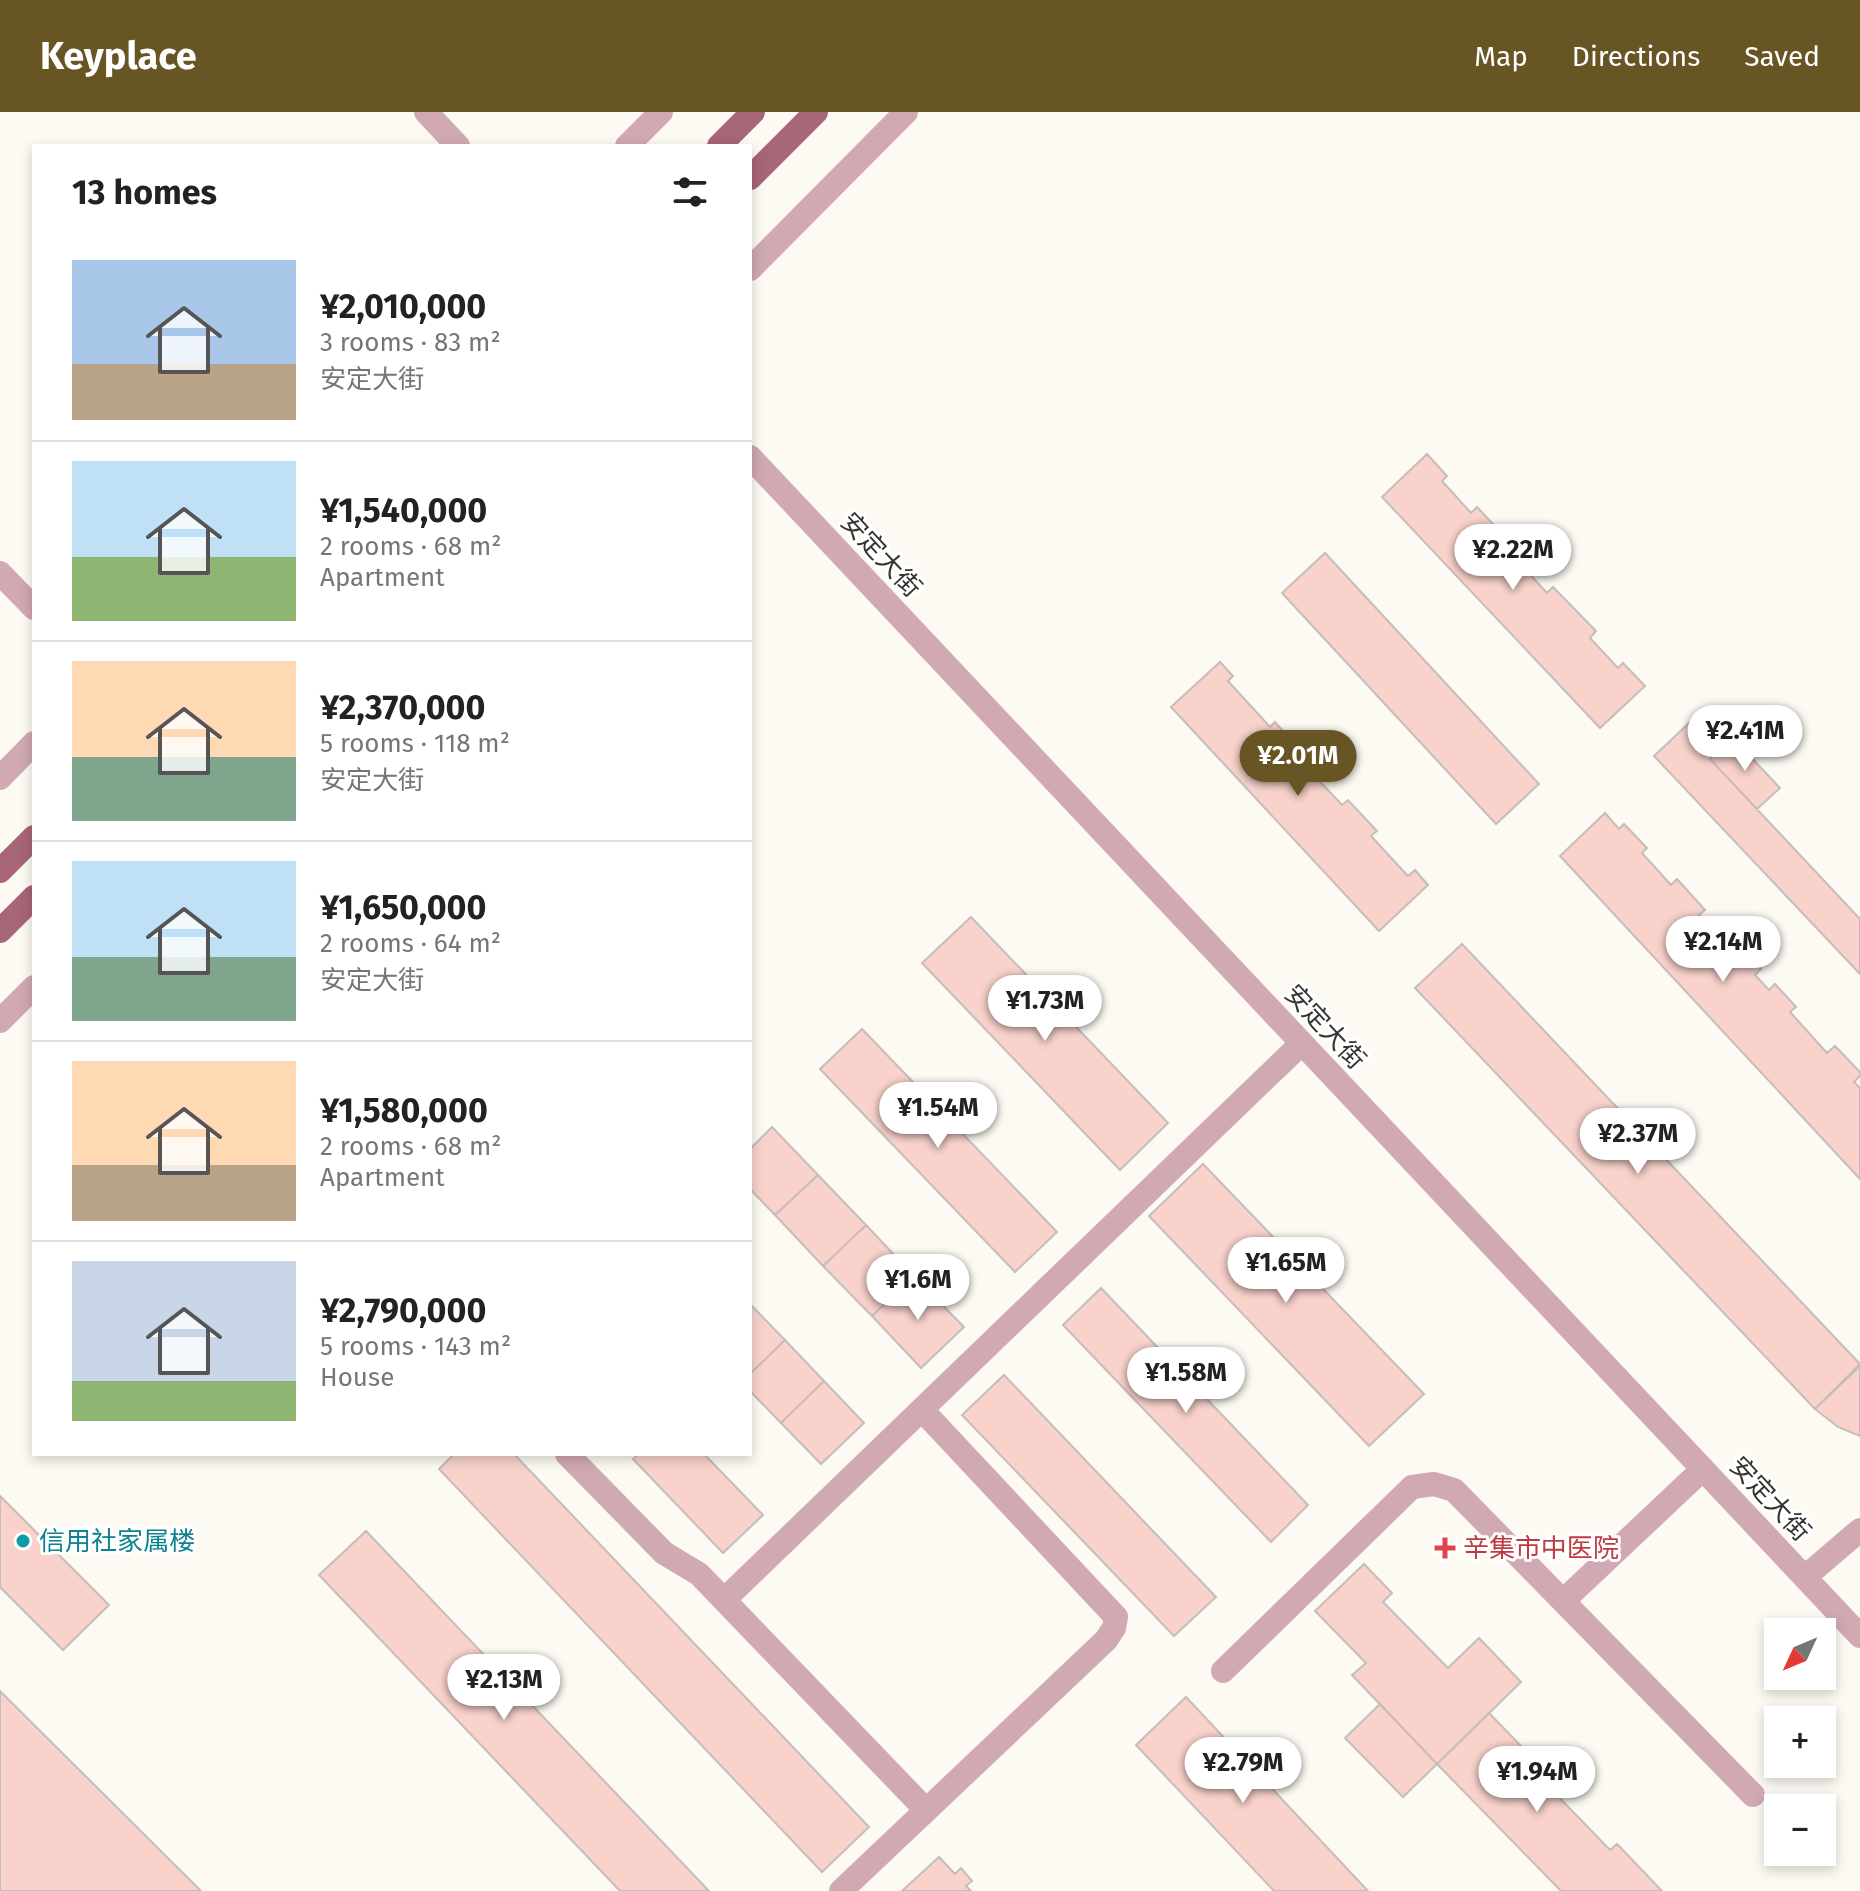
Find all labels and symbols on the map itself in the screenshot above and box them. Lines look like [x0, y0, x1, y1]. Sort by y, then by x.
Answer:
street label: 安定大街 [834, 506, 928, 604]
pin: ¥2.22M [1448, 524, 1578, 592]
pin: ¥2.41M [1680, 705, 1810, 773]
pin: ¥2.01M [1233, 730, 1363, 798]
pin: ¥2.14M [1658, 916, 1788, 984]
pin: ¥1.73M [980, 975, 1110, 1043]
street label: 安定大街 [1278, 978, 1372, 1076]
pin: ¥1.54M [873, 1082, 1003, 1150]
pin: ¥2.37M [1573, 1108, 1703, 1176]
pin: ¥1.65M [1221, 1237, 1351, 1305]
pin: ¥1.6M [862, 1254, 974, 1322]
pin: ¥1.58M [1121, 1347, 1251, 1415]
street label: 安定大街 [1723, 1450, 1817, 1548]
place label: 信用社家属楼 [39, 1526, 195, 1557]
marker: 信用社家属楼 [14, 1532, 32, 1550]
place label: 辛集市中医院 [1463, 1533, 1619, 1564]
marker: 辛集市中医院 [1434, 1537, 1456, 1559]
north arrow [1764, 1618, 1836, 1690]
pin: ¥2.13M [439, 1654, 569, 1722]
pin: ¥2.79M [1178, 1737, 1308, 1805]
pin: ¥1.94M [1472, 1746, 1602, 1814]

